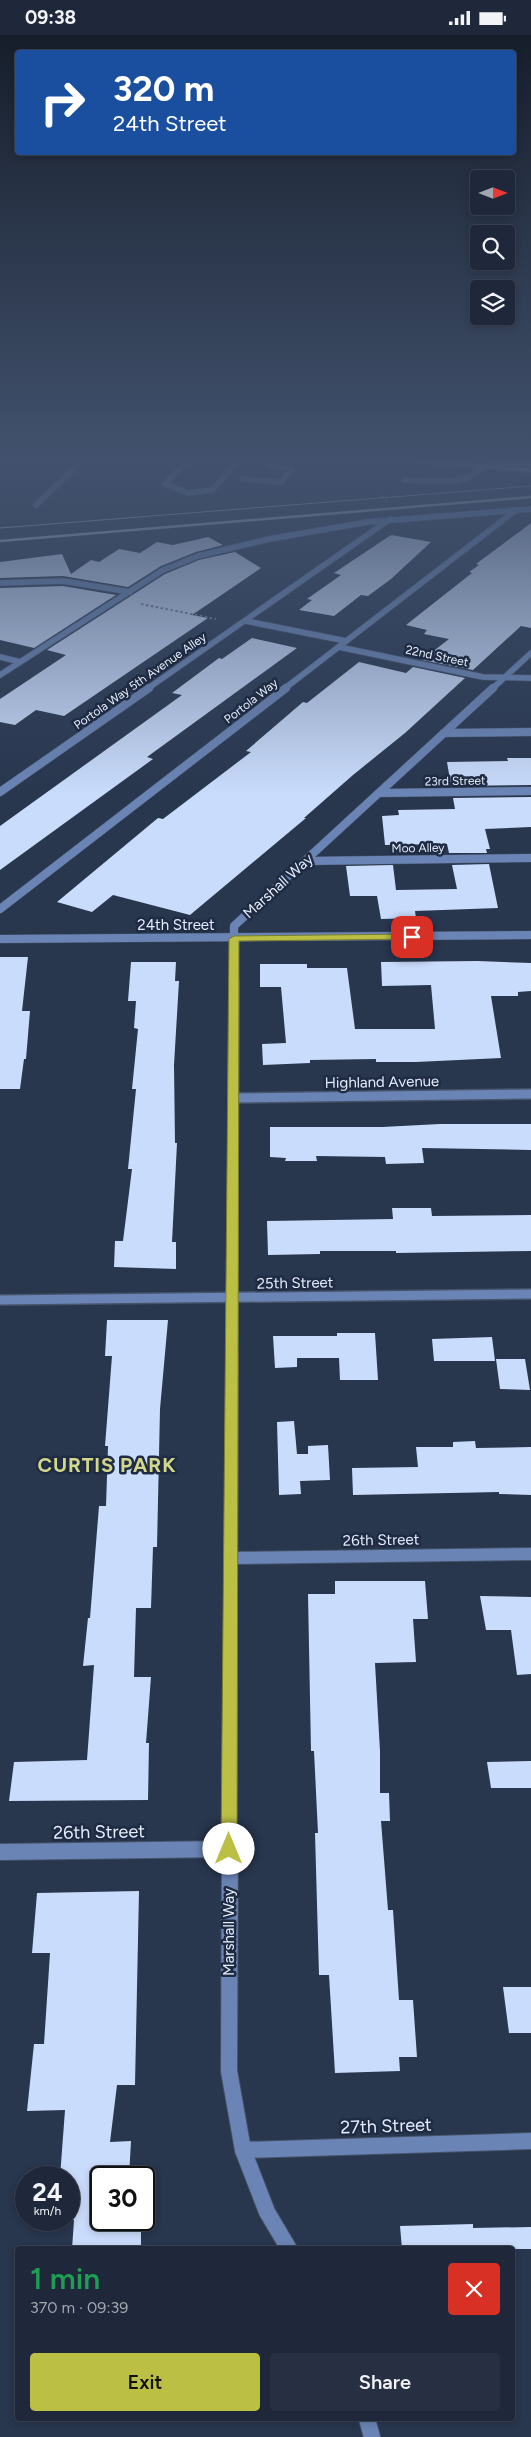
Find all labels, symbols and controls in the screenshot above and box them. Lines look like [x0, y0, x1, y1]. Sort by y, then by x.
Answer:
text: 09:38 [25, 6, 76, 29]
text: 320 m [113, 68, 214, 110]
icon: right [30, 70, 95, 135]
text: 24th Street [113, 110, 227, 137]
north arrow [470, 170, 515, 215]
map controls [470, 170, 515, 325]
button: search [470, 225, 515, 270]
button: layers [470, 280, 515, 325]
street label: Portola Way 5th Avenue Alley [71, 630, 209, 732]
street label: 22nd Street [404, 643, 470, 670]
street label: Portola Way [221, 675, 281, 726]
street label: 23rd Street [424, 773, 486, 789]
street label: Moo Alley [391, 841, 445, 855]
street label: Marshall Way [239, 850, 317, 922]
street label: 24th Street [137, 916, 215, 934]
pin [391, 916, 433, 958]
icon: arrive [398, 923, 426, 951]
street label: Highland Avenue [325, 1072, 439, 1092]
street label: 25th Street [256, 1273, 334, 1293]
district label: CURTIS PARK [37, 1453, 177, 1477]
street label: 26th Street [343, 1530, 420, 1550]
street label: 26th Street [53, 1820, 145, 1844]
position arrow [202, 1822, 254, 1874]
street label: Marshall Way [220, 1888, 238, 1976]
street label: 27th Street [340, 2113, 432, 2139]
speed limit sign: 30 [90, 2166, 155, 2231]
text: 24 [32, 2177, 63, 2207]
text: km/h [34, 2204, 61, 2218]
text: 1 min [30, 2260, 100, 2297]
button: close [448, 2263, 500, 2315]
text: 370 m · 09:39 [30, 2298, 128, 2317]
button: Exit [30, 2353, 260, 2411]
button: Share [270, 2353, 500, 2411]

